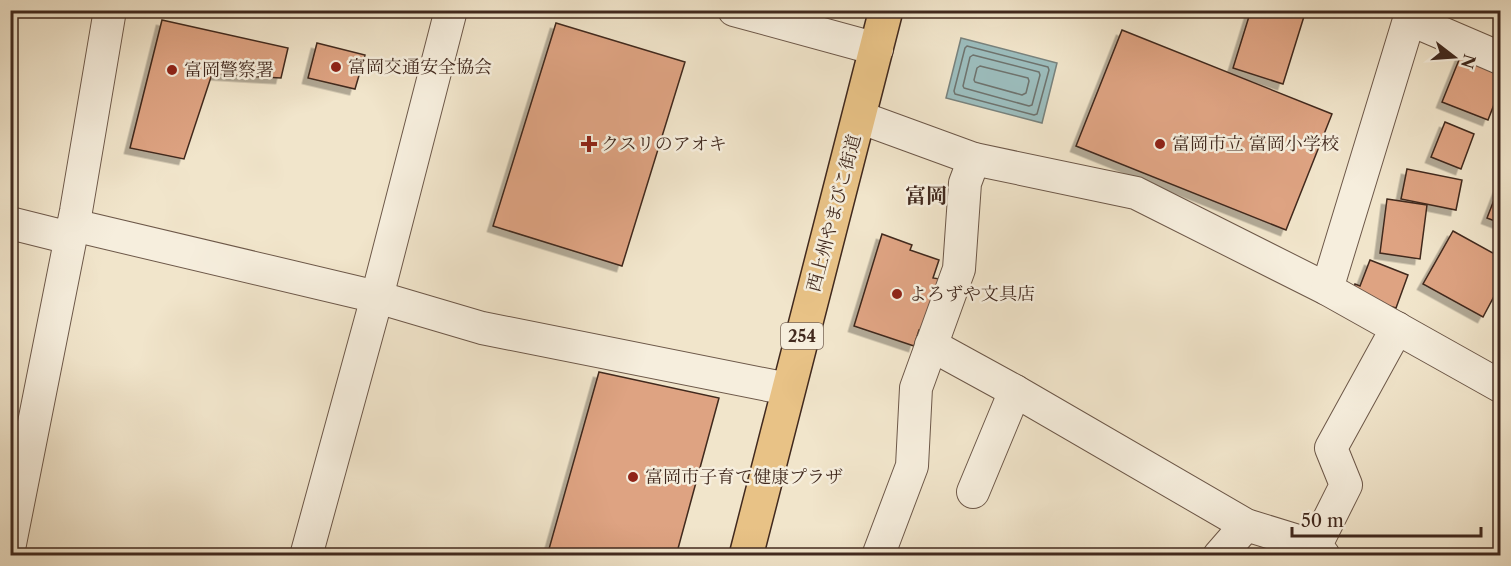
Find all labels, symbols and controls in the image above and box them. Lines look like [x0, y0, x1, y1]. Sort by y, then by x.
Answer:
north arrow [1424, 27, 1484, 87]
text: N [1457, 52, 1480, 71]
place label: 富岡交通安全協会 [348, 56, 492, 78]
place label: 富岡警察署 [184, 59, 274, 81]
marker: 富岡交通安全協会 [329, 60, 343, 74]
marker: 富岡警察署 [165, 63, 179, 77]
street label: 西上州やまびこ街道 [802, 132, 866, 294]
place label: クスリのアオキ [601, 133, 727, 155]
place label: 富岡市立 富岡小学校 [1172, 133, 1339, 155]
marker: クスリのアオキ [582, 137, 596, 151]
marker: 富岡市立 富岡小学校 [1153, 137, 1167, 151]
district label: 富岡 [905, 183, 947, 208]
place label: よろずや文具店 [909, 283, 1035, 305]
marker: よろずや文具店 [890, 287, 904, 301]
road number: 254 [781, 323, 823, 349]
place label: 富岡市子育て健康プラザ [645, 466, 843, 488]
marker: 富岡市子育て健康プラザ [626, 470, 640, 484]
scale bar [1292, 500, 1481, 538]
text: 50 m [1301, 510, 1344, 532]

